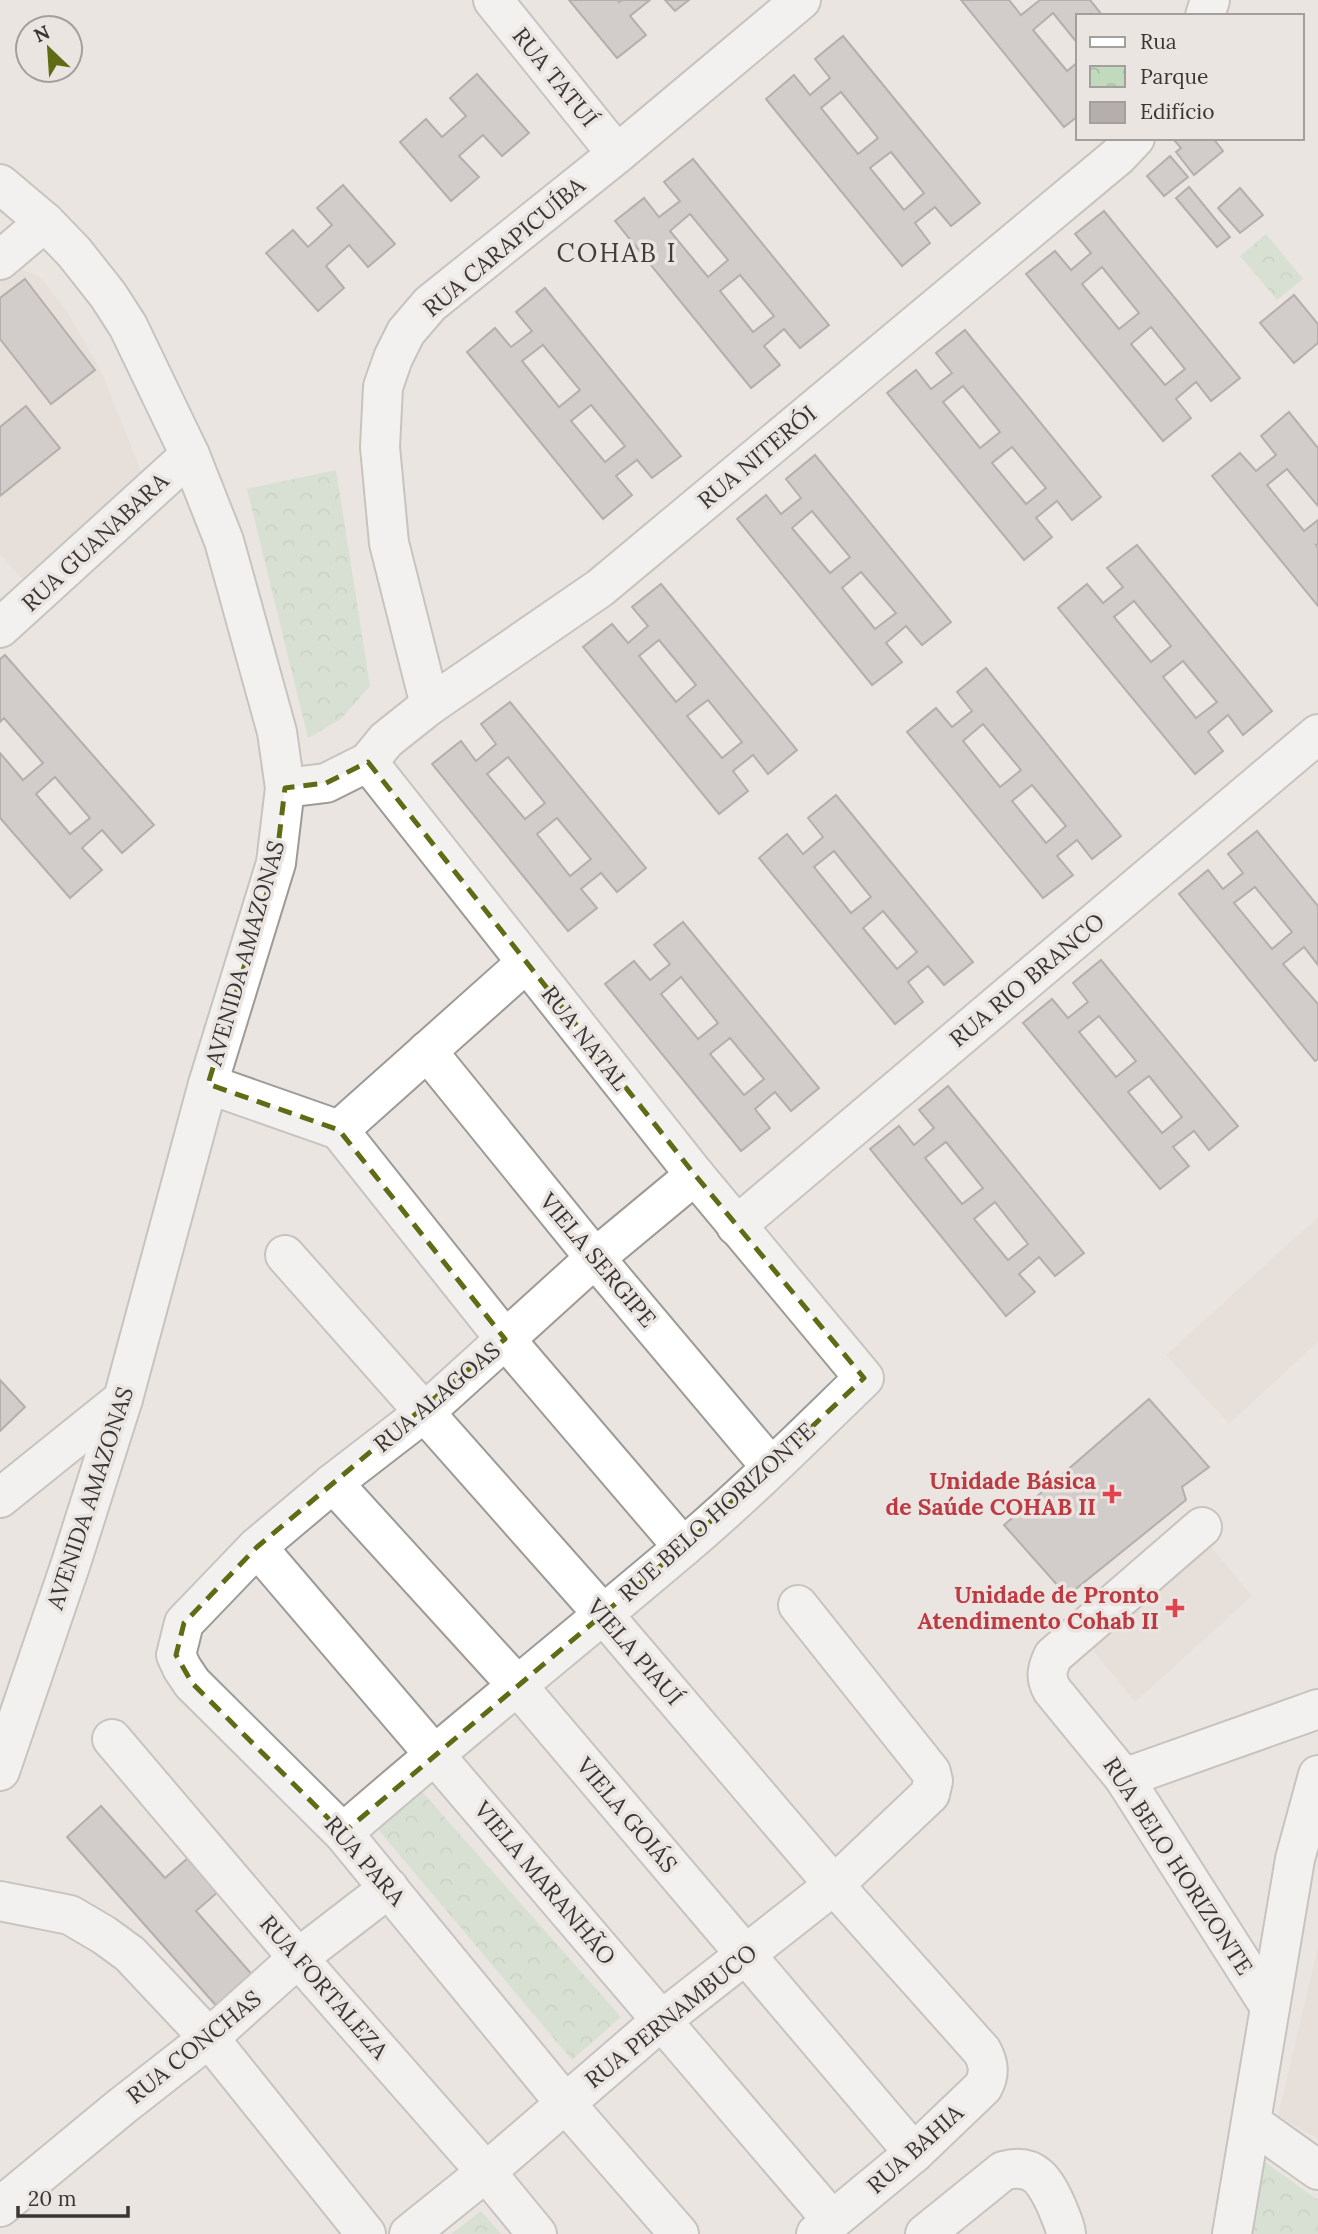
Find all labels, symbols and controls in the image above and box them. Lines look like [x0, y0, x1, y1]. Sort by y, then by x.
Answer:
north arrow [14, 14, 84, 84]
legend [1076, 14, 1304, 140]
text: N [30, 19, 54, 48]
street label: RUA TATUÍ [507, 21, 604, 132]
text: Rua [1140, 28, 1177, 55]
text: Parque [1140, 63, 1208, 90]
text: Edifício [1140, 98, 1215, 125]
street label: RUA CARAPICUÍBA [417, 170, 591, 323]
district label: COHAB I [557, 236, 677, 269]
street label: RUA NITERÓI [691, 399, 822, 515]
street label: RUA GUANABARA [15, 466, 174, 617]
street label: AVENIDA AMAZONAS [198, 837, 290, 1069]
street label: RUA RIO BRANCO [943, 906, 1110, 1053]
street label: RUA NATAL [536, 980, 635, 1096]
street label: VIELA SERGIPE [533, 1186, 663, 1333]
street label: RUA ALAGOAS [367, 1335, 506, 1458]
street label: AVENIDA AMAZONAS [40, 1383, 139, 1614]
street label: RUE BELO HORIZONTE [613, 1416, 821, 1607]
place label: Unidade Básica de Saúde COHAB II [886, 1466, 1096, 1521]
marker: Unidade Básica de Saúde COHAB II [1102, 1484, 1122, 1504]
place label: Unidade de Pronto Atendimento Cohab II [918, 1580, 1159, 1635]
street label: VIELA PIAUÍ [581, 1592, 690, 1711]
marker: Unidade de Pronto Atendimento Cohab II [1165, 1598, 1185, 1618]
street label: VIELA GOIÁS [570, 1750, 684, 1878]
street label: RUA BELO HORIZONTE [1097, 1752, 1260, 1980]
street label: VIELA MARANHÃO [468, 1794, 622, 1970]
street label: RUA PARA [319, 1810, 412, 1912]
street label: RUA FORTALEZA [254, 1909, 395, 2065]
street label: RUA PERNAMBUCO [579, 1937, 762, 2094]
street label: RUA CONCHAS [121, 1984, 267, 2110]
street label: RUA BAHIA [861, 2097, 969, 2199]
scale bar [18, 2174, 128, 2218]
text: 20 m [28, 2185, 77, 2212]

